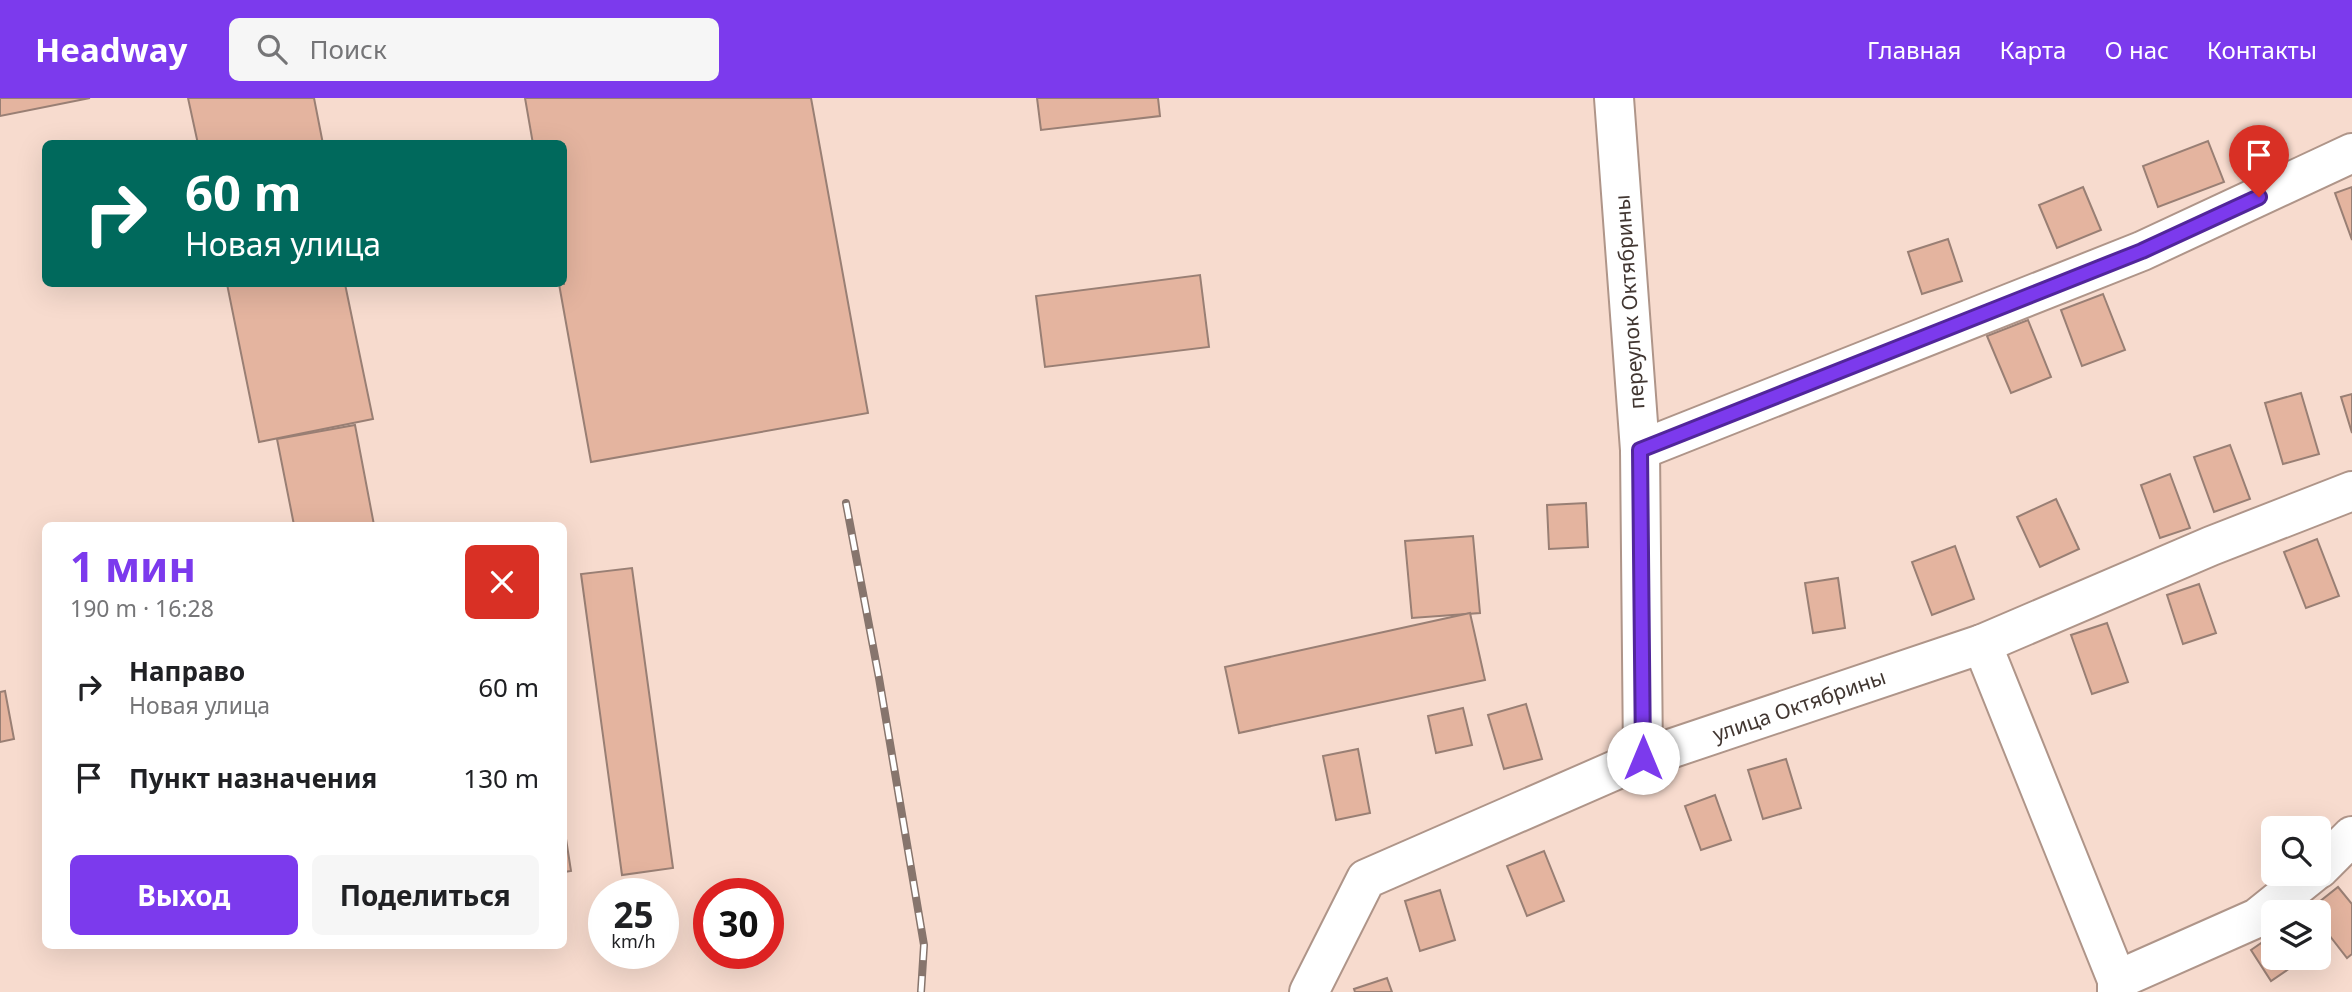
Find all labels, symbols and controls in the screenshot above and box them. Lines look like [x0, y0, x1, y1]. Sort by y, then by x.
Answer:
search box [229, 18, 719, 81]
text: Headway [35, 27, 187, 72]
icon: search [253, 30, 291, 68]
text: Поиск [309, 31, 387, 67]
text: Главная [1867, 33, 1961, 66]
text: Карта [1999, 33, 2066, 66]
text: О нас [2104, 33, 2169, 66]
text: Контакты [2207, 33, 2317, 66]
pin [2229, 125, 2289, 197]
icon: arrive [2240, 136, 2278, 174]
text: 60 m [185, 159, 302, 225]
icon: right [70, 168, 161, 259]
street label: переулок Октябрины [1608, 194, 1650, 410]
text: Новая улица [185, 222, 381, 265]
text: 1 мин [70, 537, 196, 594]
button: close [465, 545, 539, 619]
text: 190 m · 16:28 [70, 592, 214, 624]
text: Направо [129, 653, 245, 689]
street label: улица Октябрины [1709, 662, 1889, 748]
icon: right [70, 668, 108, 706]
text: 60 m [478, 669, 539, 705]
text: Новая улица [129, 689, 270, 721]
position arrow [1606, 721, 1680, 795]
icon: arrive [70, 759, 108, 797]
text: Пункт назначения [129, 760, 377, 796]
text: 130 m [463, 760, 539, 796]
map controls [2261, 816, 2331, 970]
button: search [2261, 816, 2331, 886]
button: Выход [70, 855, 298, 935]
button: Поделиться [312, 855, 539, 935]
speed limit sign: 30 [693, 878, 784, 969]
text: 25 [613, 891, 654, 938]
button: layers [2261, 900, 2331, 970]
text: km/h [611, 929, 656, 953]

